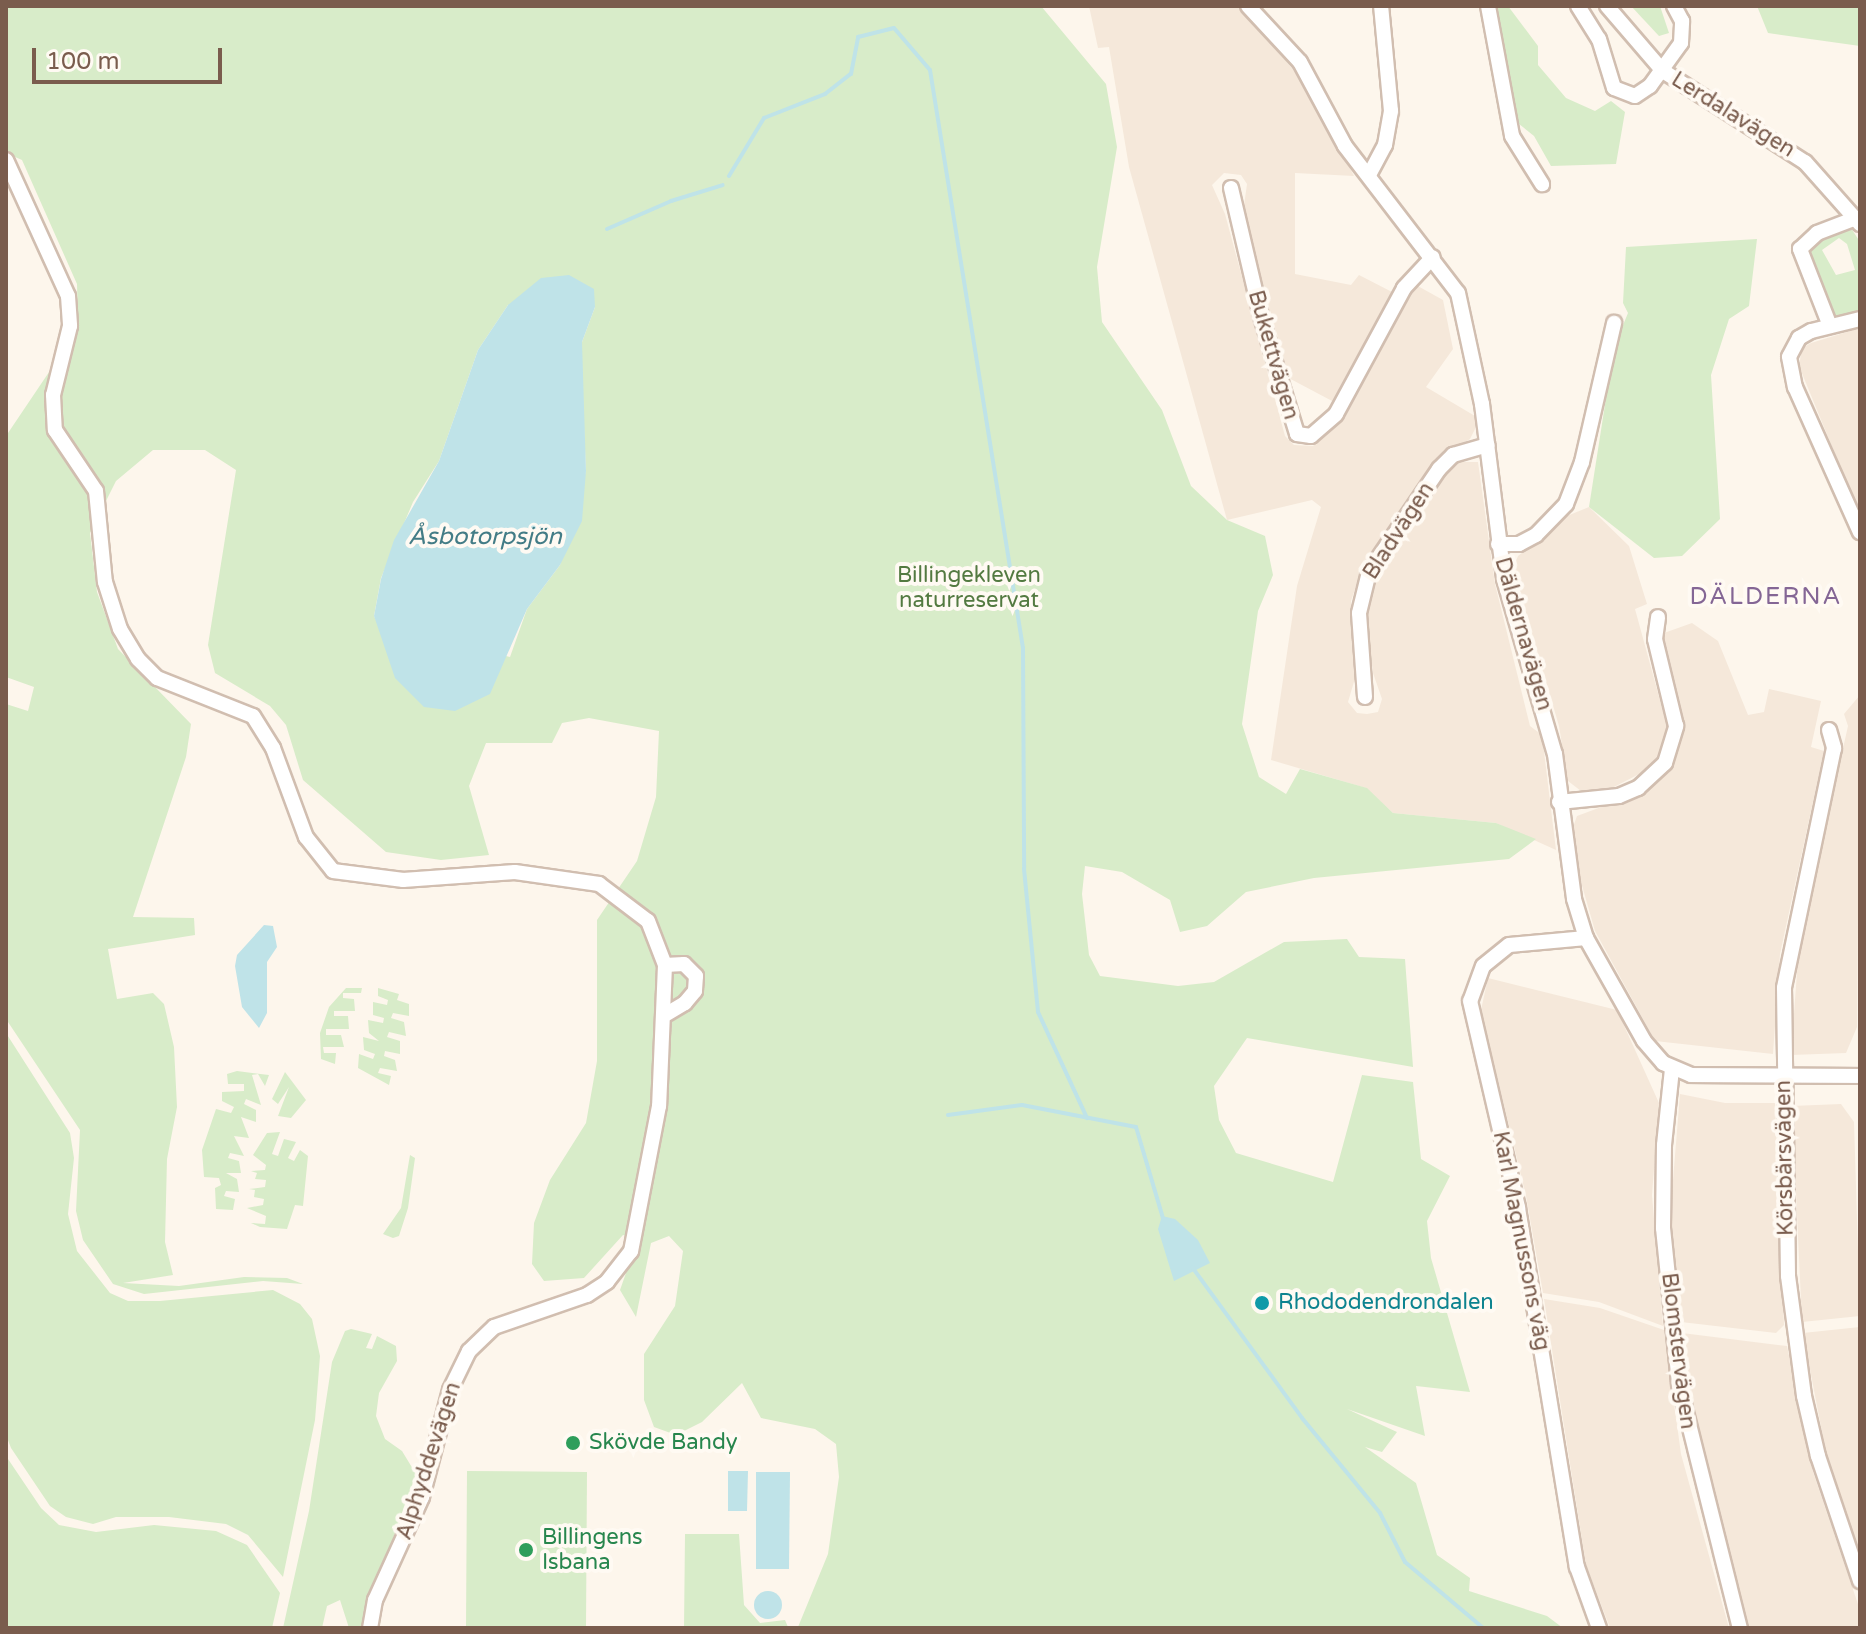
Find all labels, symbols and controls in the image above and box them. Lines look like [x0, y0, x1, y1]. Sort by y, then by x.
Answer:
scale bar [36, 32, 226, 82]
text: 100 m [46, 47, 120, 76]
street label: Lerdalavägen [1666, 67, 1800, 163]
street label: Bukettvägen [1242, 287, 1304, 423]
street label: Bladvägen [1358, 477, 1440, 585]
water label: Åsbotorpsjön [408, 523, 562, 551]
street label: Däldernavägen [1489, 554, 1557, 714]
park label: Billingekleven naturreservat [897, 562, 1041, 614]
district label: DÄLDERNA [1690, 583, 1842, 611]
street label: Körsbärsvägen [1770, 1080, 1800, 1236]
street label: Karl Magnussons väg [1487, 1129, 1555, 1353]
street label: Blomstervägen [1655, 1271, 1701, 1431]
place label: Rhododendrondalen [1278, 1290, 1494, 1316]
marker: Rhododendrondalen [1253, 1294, 1271, 1312]
street label: Alphyddevägen [391, 1379, 467, 1543]
place label: Skövde Bandy [589, 1430, 738, 1456]
marker: Skövde Bandy [564, 1434, 582, 1452]
place label: Billingens Isbana [542, 1524, 643, 1576]
marker: Billingens Isbana [517, 1541, 535, 1559]

